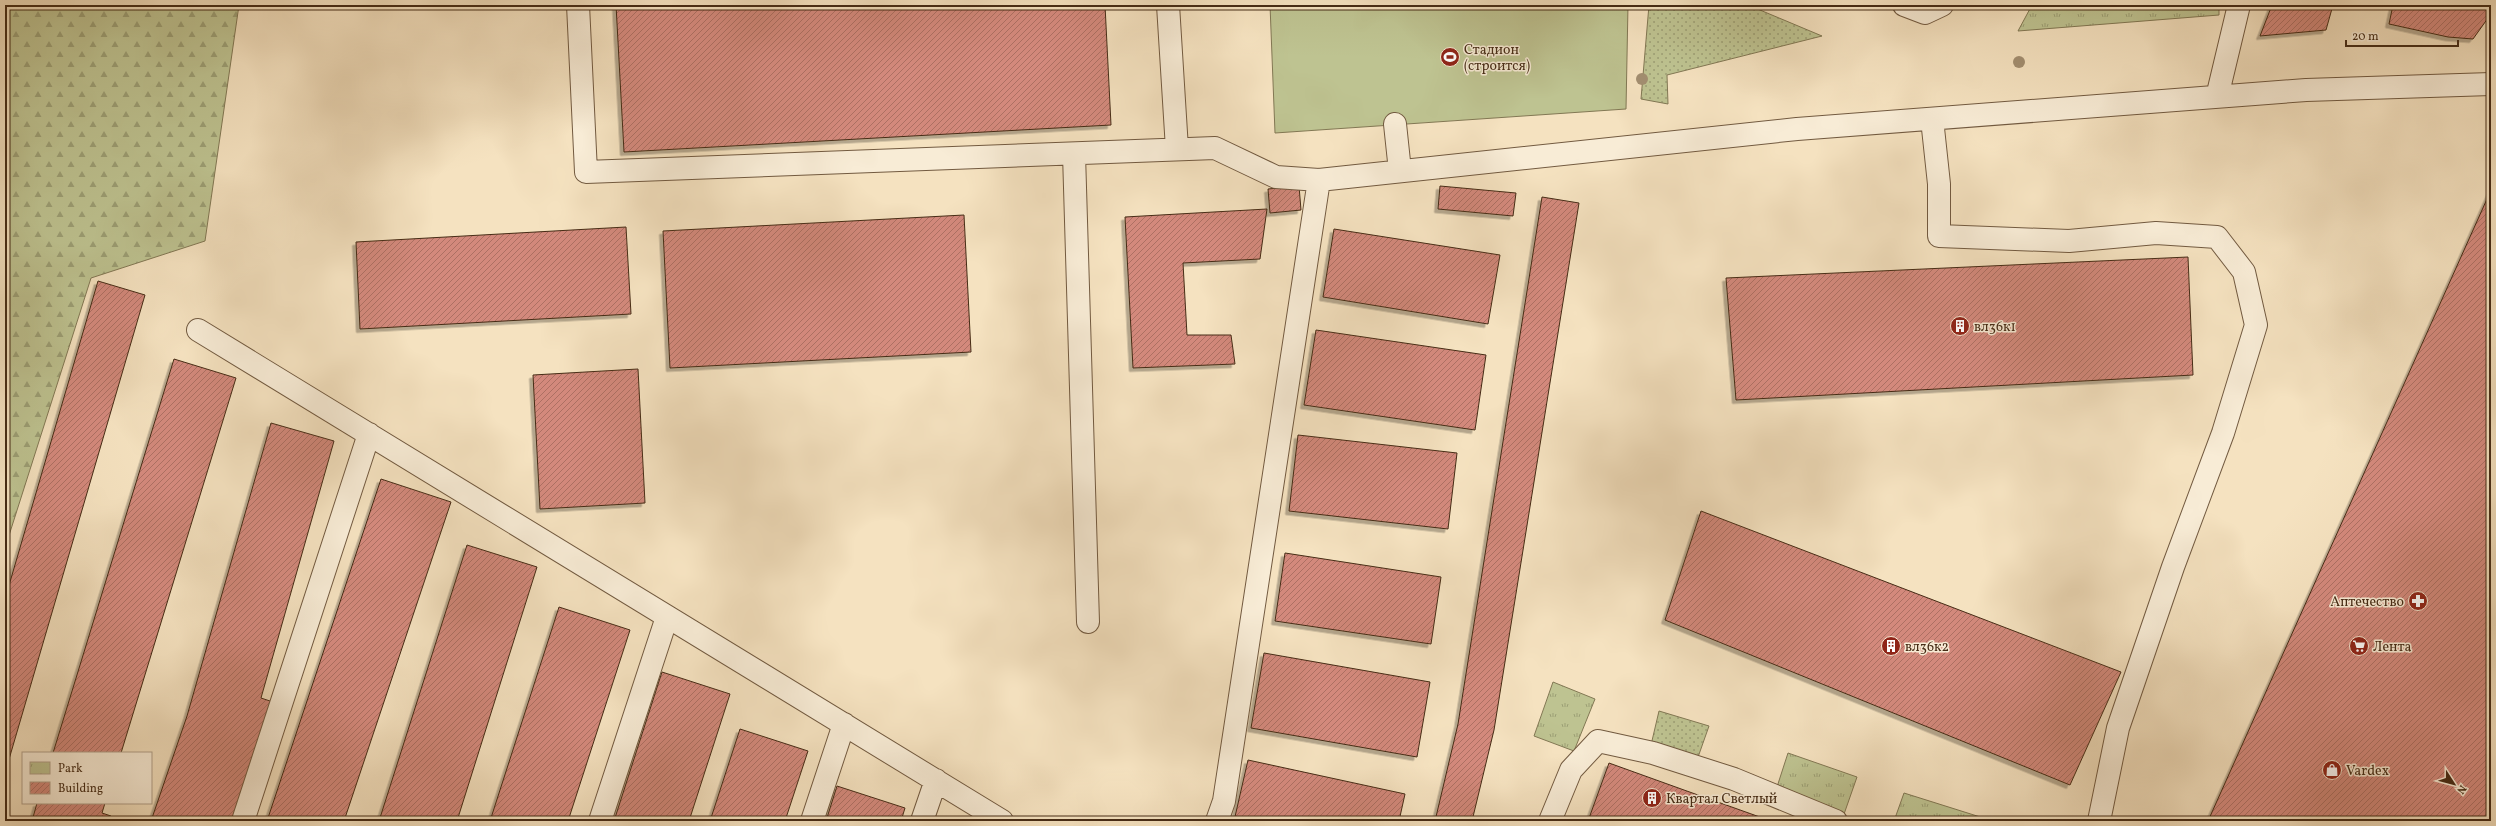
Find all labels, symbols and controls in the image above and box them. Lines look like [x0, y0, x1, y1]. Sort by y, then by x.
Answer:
scale bar [2346, 22, 2458, 48]
text: 20 m [2352, 29, 2379, 45]
place label: Стадион (строится) [1464, 41, 1530, 76]
sports icon: Стадион (строится) [1439, 46, 1461, 68]
building icon: вл36к1 [1949, 315, 1971, 337]
place label: вл36к1 [1974, 318, 2016, 337]
pharmacy icon: Аптечество [2407, 590, 2429, 612]
place label: Аптечество [2330, 593, 2404, 612]
building icon: вл36к2 [1880, 635, 1902, 657]
supermarket icon: Лента [2348, 635, 2370, 657]
place label: вл36к2 [1905, 638, 1949, 657]
place label: Лента [2373, 638, 2412, 657]
legend [22, 752, 152, 804]
shop icon: Vardex [2321, 759, 2343, 781]
text: Park [58, 761, 83, 777]
place label: Vardex [2346, 762, 2389, 781]
north arrow [2434, 764, 2474, 804]
text: Building [58, 781, 103, 797]
text: N [2452, 781, 2469, 797]
building icon: Квартал Светлый [1641, 787, 1663, 809]
place label: Квартал Светлый [1666, 790, 1778, 809]

